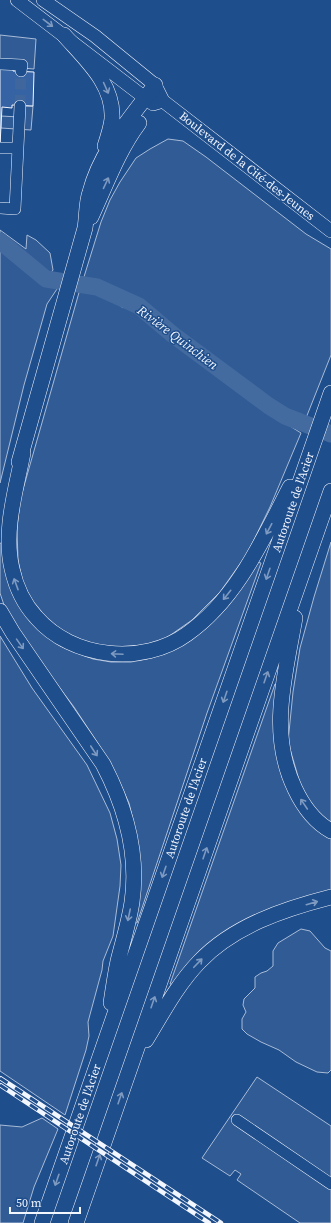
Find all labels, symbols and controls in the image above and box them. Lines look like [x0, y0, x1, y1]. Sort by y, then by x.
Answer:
one-way arrow [43, 19, 54, 27]
one-way arrow [102, 82, 110, 94]
street label: Boulevard de la Cité-des-Jeunes [176, 108, 318, 224]
one-way arrow [103, 177, 110, 189]
water label: Rivière Quinchien [133, 301, 222, 374]
street label: Autoroute de l'Acier [268, 450, 318, 554]
one-way arrow [264, 522, 272, 534]
one-way arrow [264, 567, 271, 580]
one-way arrow [12, 579, 20, 591]
one-way arrow [222, 590, 231, 601]
one-way arrow [16, 638, 24, 649]
one-way arrow [111, 650, 124, 657]
one-way arrow [263, 671, 271, 683]
one-way arrow [221, 690, 228, 703]
one-way arrow [91, 745, 99, 757]
street label: Autoroute de l'Acier [161, 756, 211, 860]
one-way arrow [300, 798, 308, 809]
one-way arrow [202, 846, 209, 859]
one-way arrow [160, 866, 167, 879]
one-way arrow [305, 898, 318, 906]
one-way arrow [125, 908, 133, 921]
one-way arrow [193, 958, 203, 968]
one-way arrow [150, 995, 157, 1008]
street label: Autoroute de l'Acier [55, 1062, 105, 1166]
one-way arrow [116, 1092, 124, 1104]
one-way arrow [95, 1154, 103, 1166]
one-way arrow [52, 1174, 60, 1186]
scale bar [10, 1189, 80, 1215]
text: 50 m [16, 1195, 42, 1211]

